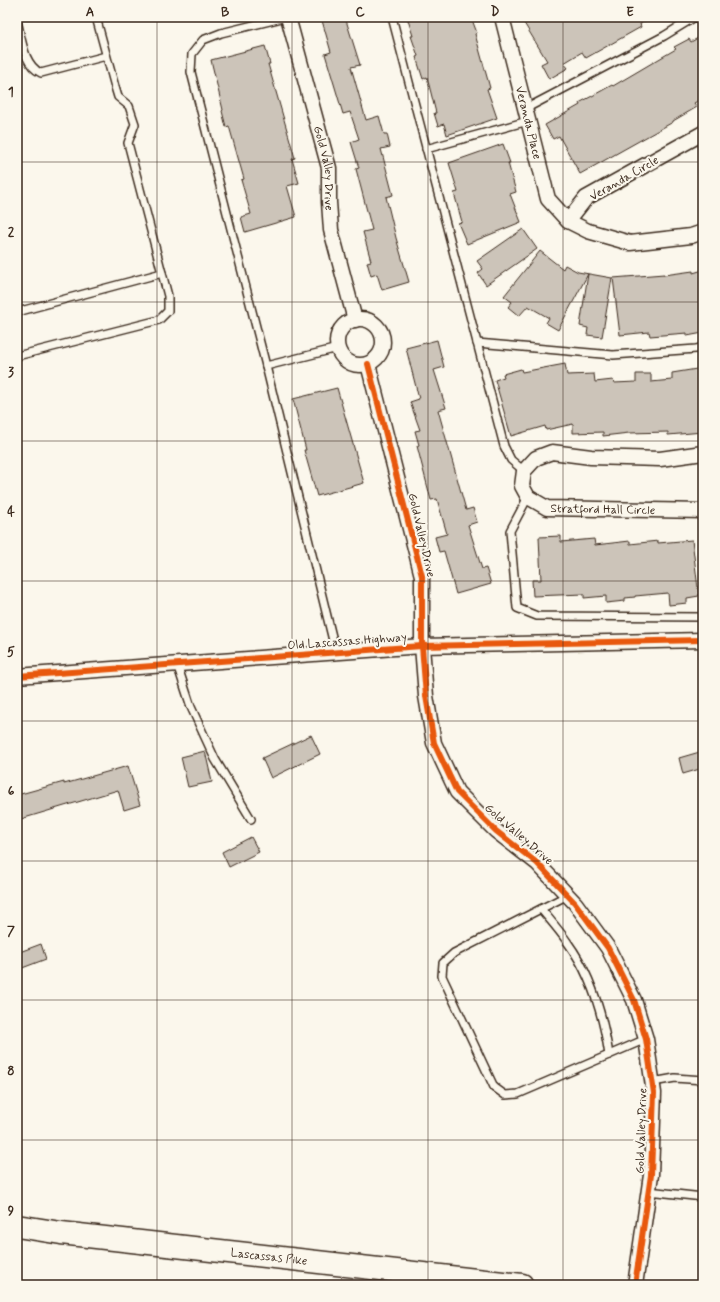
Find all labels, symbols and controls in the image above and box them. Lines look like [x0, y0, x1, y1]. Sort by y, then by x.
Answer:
text: A [86, 4, 94, 21]
text: B [221, 4, 230, 21]
text: C [355, 4, 365, 21]
text: D [491, 4, 500, 21]
text: E [626, 4, 634, 21]
text: 1 [8, 84, 14, 101]
street label: Veranda Place [511, 85, 545, 161]
street label: Gold Valley Drive [309, 124, 337, 211]
street label: Veranda Circle [587, 153, 662, 205]
text: 2 [8, 224, 15, 241]
text: 3 [8, 364, 14, 381]
street label: Gold Valley Drive [404, 492, 438, 579]
street label: Stratford Hall Circle [550, 501, 655, 519]
text: 4 [7, 504, 15, 521]
street label: Old Lascassas Highway [287, 630, 407, 654]
text: 5 [7, 644, 15, 661]
text: 6 [8, 783, 15, 800]
street label: Gold Valley Drive [481, 801, 556, 869]
text: 7 [7, 923, 15, 940]
text: 8 [7, 1063, 15, 1080]
street label: Gold Valley Drive [633, 1088, 651, 1174]
text: 9 [8, 1203, 15, 1220]
street label: Lascassas Pike [230, 1245, 308, 1270]

